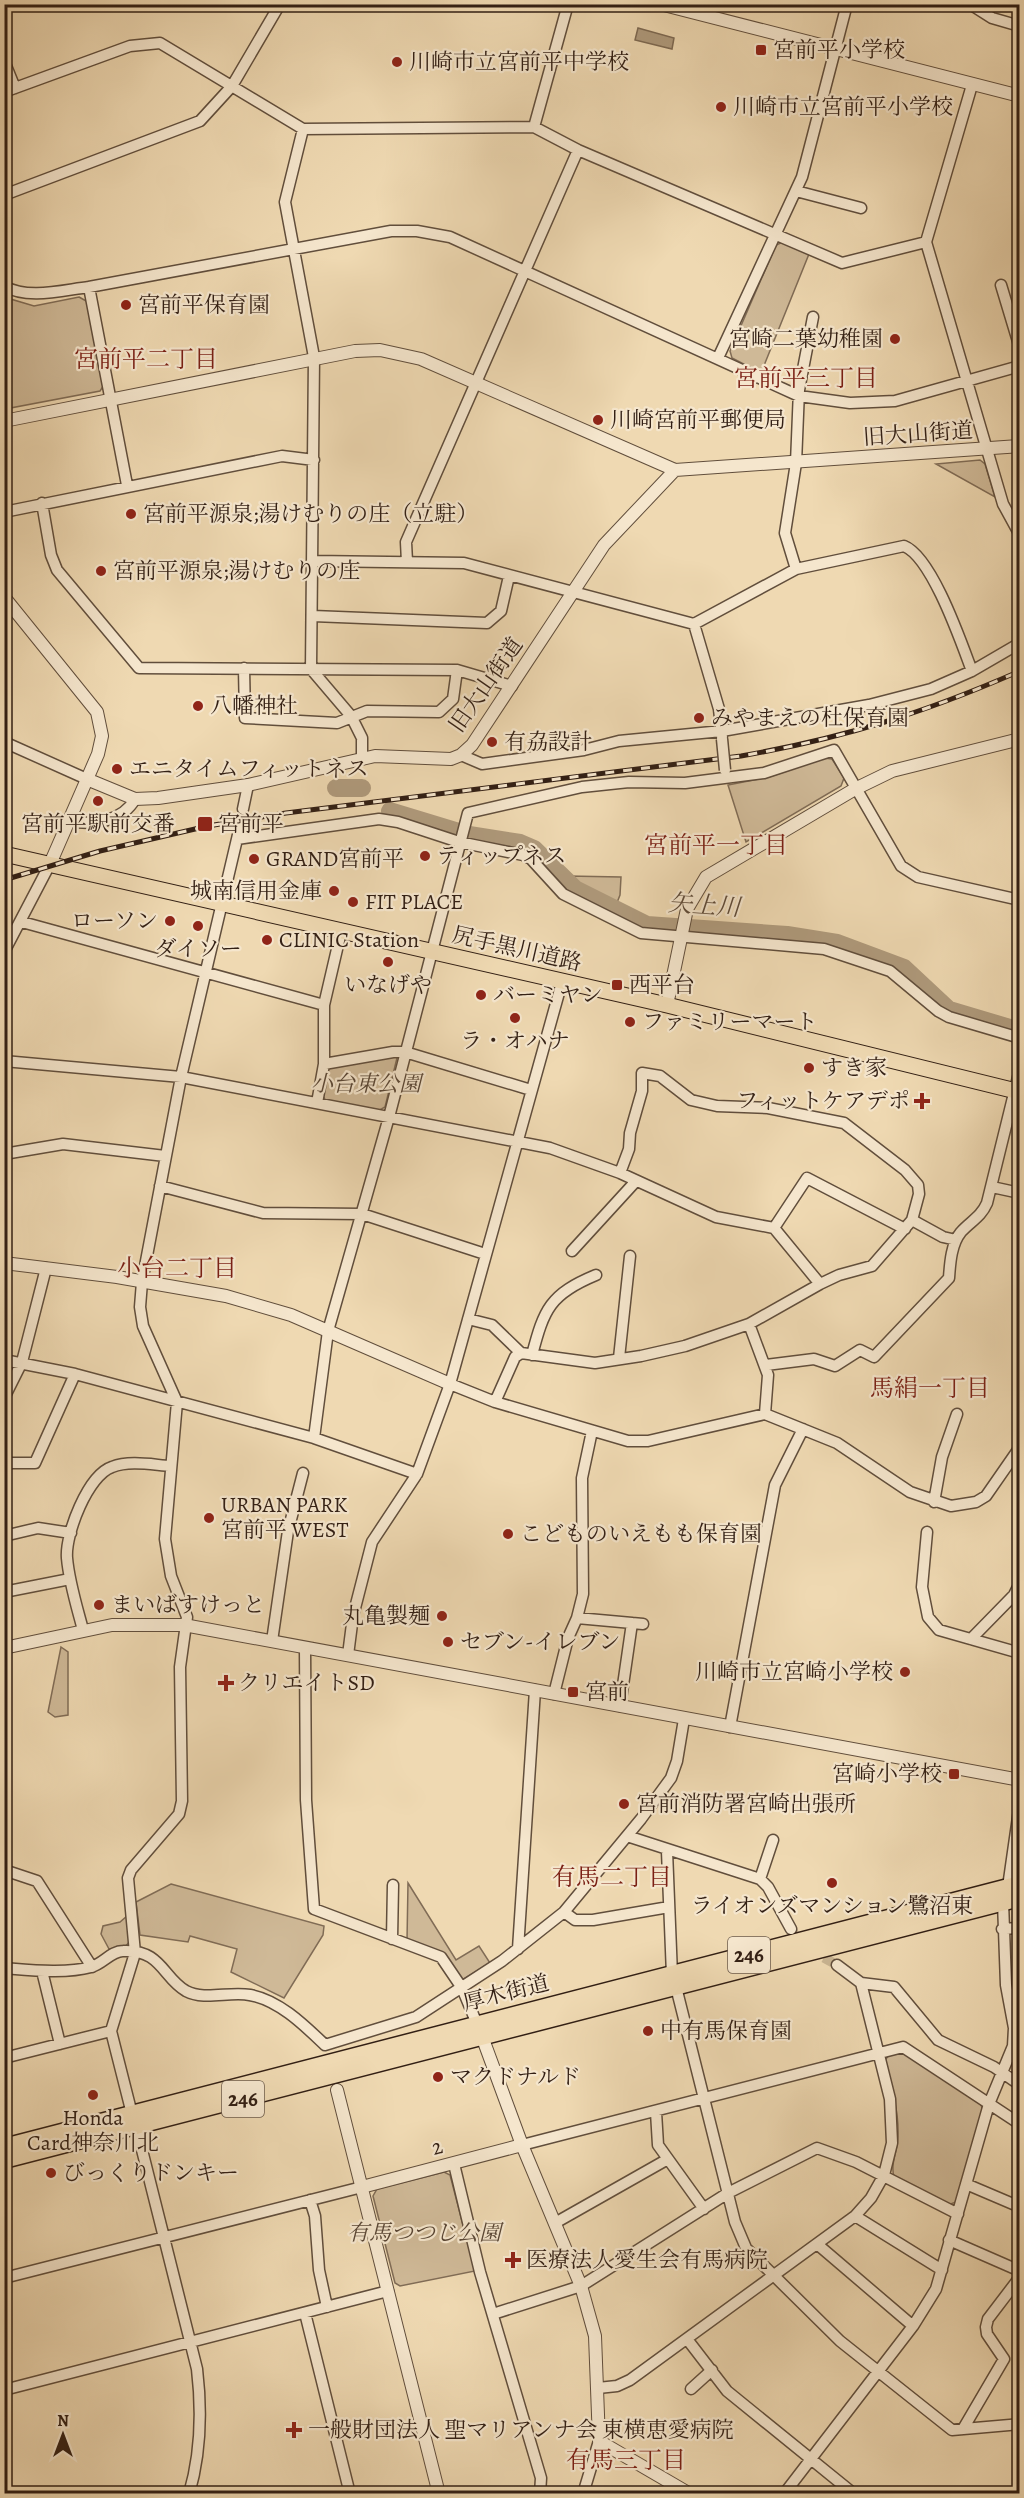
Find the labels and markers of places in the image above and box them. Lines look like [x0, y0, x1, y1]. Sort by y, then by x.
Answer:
place label: 宮前平小学校 [773, 35, 905, 65]
marker: 宮前平小学校 [754, 43, 768, 57]
place label: 川崎市立宮前平中学校 [409, 47, 629, 77]
marker: 川崎市立宮前平中学校 [390, 55, 404, 69]
place label: 川崎市立宮前平小学校 [733, 92, 953, 122]
marker: 川崎市立宮前平小学校 [714, 100, 728, 114]
place label: 宮前平保育園 [138, 290, 270, 320]
marker: 宮前平保育園 [119, 298, 133, 312]
place label: 宮崎二葉幼稚園 [729, 324, 883, 354]
marker: 宮崎二葉幼稚園 [888, 332, 902, 346]
place label: 川崎宮前平郵便局 [610, 405, 786, 435]
marker: 川崎宮前平郵便局 [591, 413, 605, 427]
place label: 宮前平源泉;湯けむりの庄（立駐） [143, 499, 478, 529]
marker: 宮前平源泉;湯けむりの庄（立駐） [124, 507, 138, 521]
place label: 宮前平源泉;湯けむりの庄 [113, 556, 360, 586]
marker: 宮前平源泉;湯けむりの庄 [94, 564, 108, 578]
place label: 八幡神社 [210, 691, 298, 721]
marker: 八幡神社 [191, 699, 205, 713]
place label: みやまえの杜保育園 [711, 703, 909, 733]
marker: みやまえの杜保育園 [692, 711, 706, 725]
place label: 有劦設計 [504, 727, 592, 757]
marker: 有劦設計 [485, 735, 499, 749]
place label: エニタイムフィットネス [129, 754, 369, 784]
marker: エニタイムフィットネス [110, 762, 124, 776]
marker: 宮前平駅前交番 [91, 794, 105, 808]
place label: 宮前平駅前交番 [21, 809, 175, 839]
place label: 宮前平 [218, 809, 284, 839]
marker: 宮前平 [196, 815, 214, 833]
place label: ティップネス [437, 841, 566, 871]
place label: GRAND宮前平 [266, 844, 404, 874]
marker: ティップネス [418, 849, 432, 863]
marker: GRAND宮前平 [247, 852, 261, 866]
place label: 城南信用金庫 [190, 876, 322, 906]
marker: 城南信用金庫 [327, 884, 341, 898]
place label: FIT PLACE [365, 887, 463, 917]
marker: FIT PLACE [346, 895, 360, 909]
place label: ローソン [71, 906, 158, 936]
marker: ローソン [163, 914, 177, 928]
marker: ダイソー [191, 919, 205, 933]
place label: CLINIC Station [279, 925, 419, 955]
marker: CLINIC Station [260, 933, 274, 947]
place label: ダイソー [154, 934, 242, 964]
marker: いなげや [381, 955, 395, 969]
place label: いなげや [344, 970, 432, 1000]
place label: 西平台 [629, 970, 695, 1000]
marker: 西平台 [610, 978, 624, 992]
place label: バーミヤン [493, 980, 603, 1010]
marker: バーミヤン [474, 988, 488, 1002]
place label: ファミリーマート [642, 1007, 818, 1037]
marker: ラ・オハナ [508, 1011, 522, 1025]
marker: ファミリーマート [623, 1015, 637, 1029]
place label: ラ・オハナ [460, 1026, 570, 1056]
place label: すき家 [821, 1053, 887, 1083]
marker: すき家 [802, 1061, 816, 1075]
place label: フィットケアデポ [736, 1086, 910, 1116]
marker: フィットケアデポ [915, 1094, 929, 1108]
place label: URBAN PARK 宮前平 WEST [221, 1490, 349, 1545]
marker: URBAN PARK 宮前平 WEST [202, 1511, 216, 1525]
place label: こどものいえもも保育園 [520, 1519, 762, 1549]
marker: こどものいえもも保育園 [501, 1527, 515, 1541]
place label: まいばすけっと [111, 1590, 265, 1620]
marker: まいばすけっと [92, 1598, 106, 1612]
place label: 丸亀製麺 [342, 1601, 430, 1631]
marker: 丸亀製麺 [435, 1609, 449, 1623]
place label: セブン-イレブン [460, 1627, 621, 1657]
marker: セブン-イレブン [441, 1635, 455, 1649]
place label: 川崎市立宮崎小学校 [695, 1657, 893, 1687]
marker: 川崎市立宮崎小学校 [898, 1665, 912, 1679]
place label: クリエイトSD [238, 1668, 375, 1698]
marker: クリエイトSD [219, 1676, 233, 1690]
place label: 宮前 [585, 1677, 629, 1707]
marker: 宮前 [566, 1685, 580, 1699]
place label: 宮崎小学校 [832, 1759, 942, 1789]
marker: 宮崎小学校 [947, 1767, 961, 1781]
place label: 宮前消防署宮崎出張所 [636, 1789, 856, 1819]
marker: 宮前消防署宮崎出張所 [617, 1797, 631, 1811]
marker: ライオンズマンション鷺沼東 [825, 1876, 839, 1890]
place label: ライオンズマンション鷺沼東 [691, 1891, 973, 1921]
place label: 中有馬保育園 [660, 2016, 792, 2046]
marker: 中有馬保育園 [641, 2024, 655, 2038]
place label: マクドナルド [450, 2062, 581, 2092]
marker: マクドナルド [431, 2070, 445, 2084]
marker: Honda Card神奈川北 [86, 2088, 100, 2102]
place label: Honda Card神奈川北 [27, 2103, 159, 2158]
place label: びっくりドンキー [63, 2158, 239, 2188]
marker: びっくりドンキー [44, 2166, 58, 2180]
place label: 医療法人愛生会有馬病院 [526, 2245, 768, 2275]
marker: 医療法人愛生会有馬病院 [504, 2251, 522, 2269]
place label: 一般財団法人 聖マリアンナ会 東横恵愛病院 [308, 2415, 734, 2445]
marker: 一般財団法人 聖マリアンナ会 東横恵愛病院 [285, 2421, 303, 2439]

